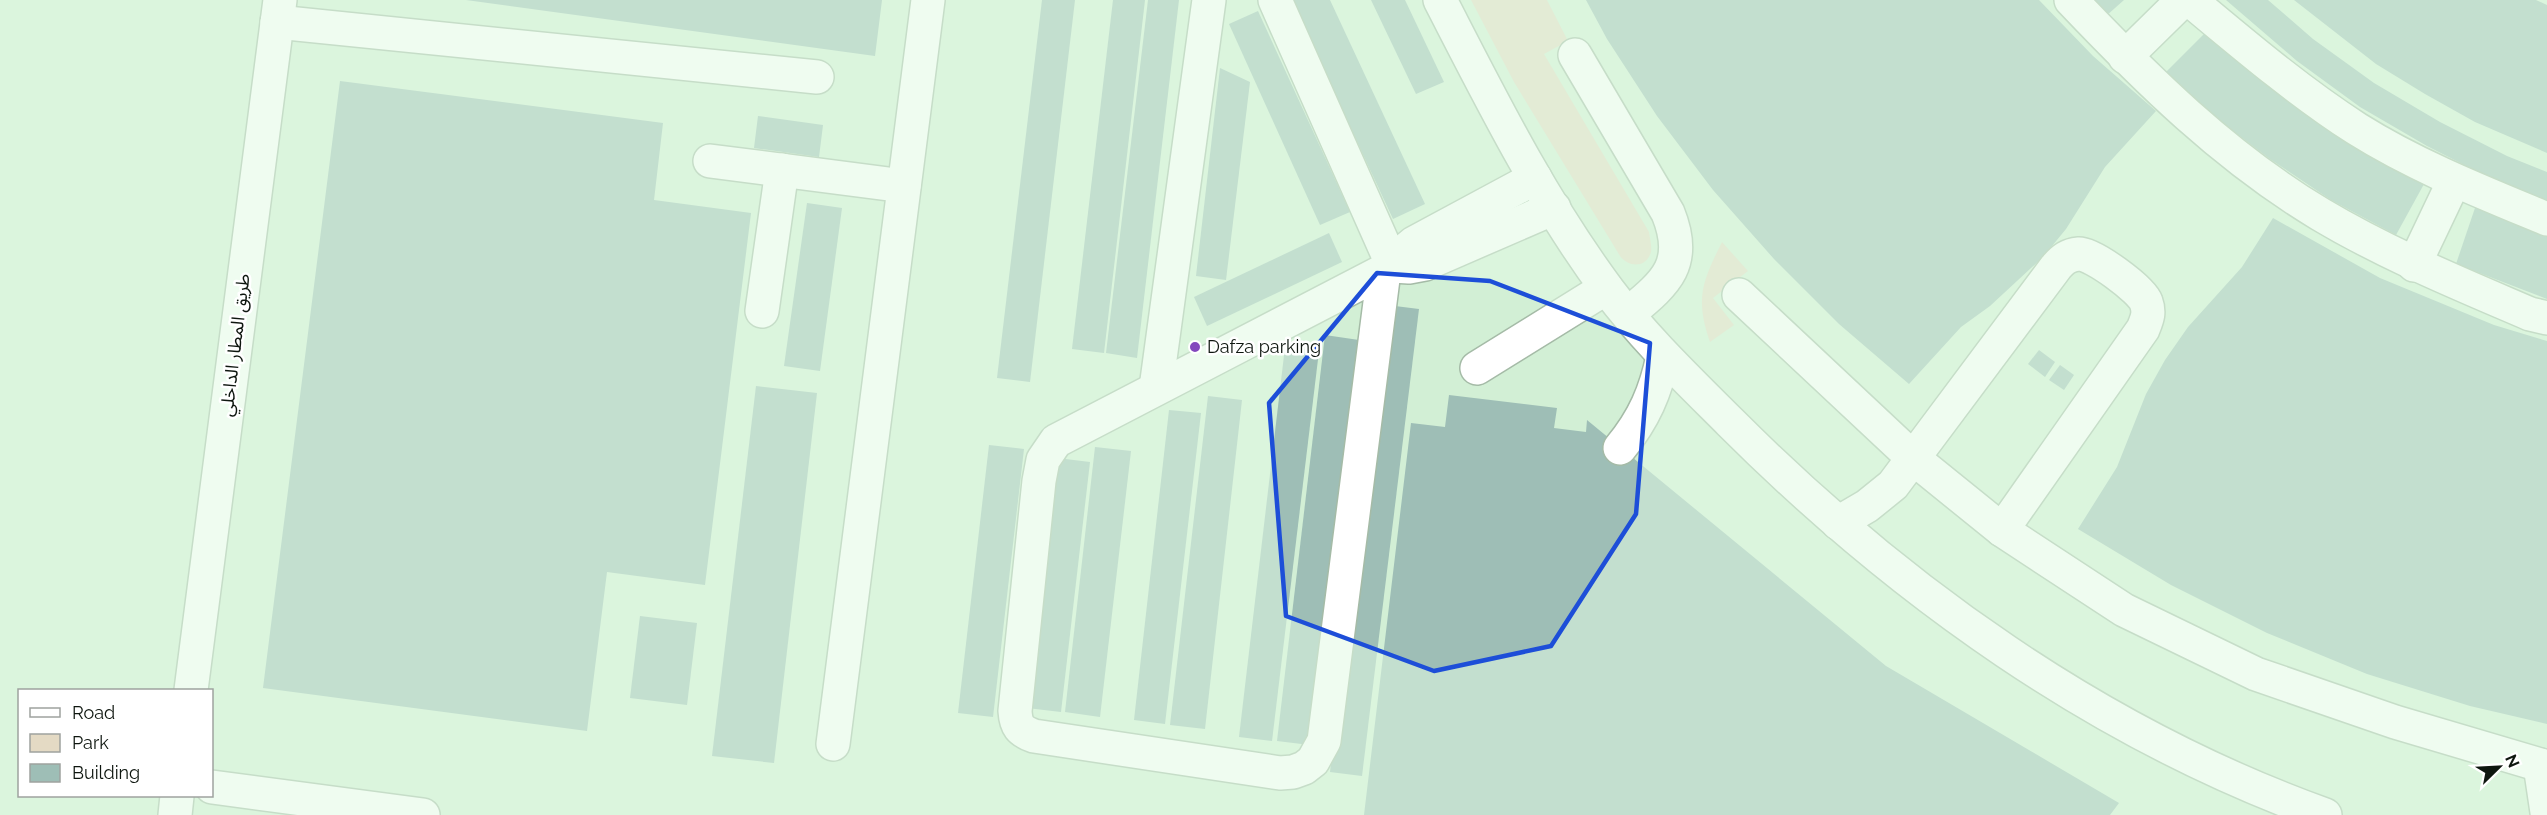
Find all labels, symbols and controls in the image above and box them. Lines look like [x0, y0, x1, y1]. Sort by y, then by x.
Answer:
street label: طريق المطار الداخلي [215, 272, 257, 418]
place label: Dafza parking [1207, 336, 1321, 357]
marker: Dafza parking [1188, 340, 1202, 354]
legend [18, 689, 213, 797]
text: Road [72, 702, 115, 723]
text: Park [72, 732, 109, 753]
north arrow [2469, 737, 2529, 797]
text: N [2501, 752, 2523, 771]
text: Building [72, 762, 140, 783]

